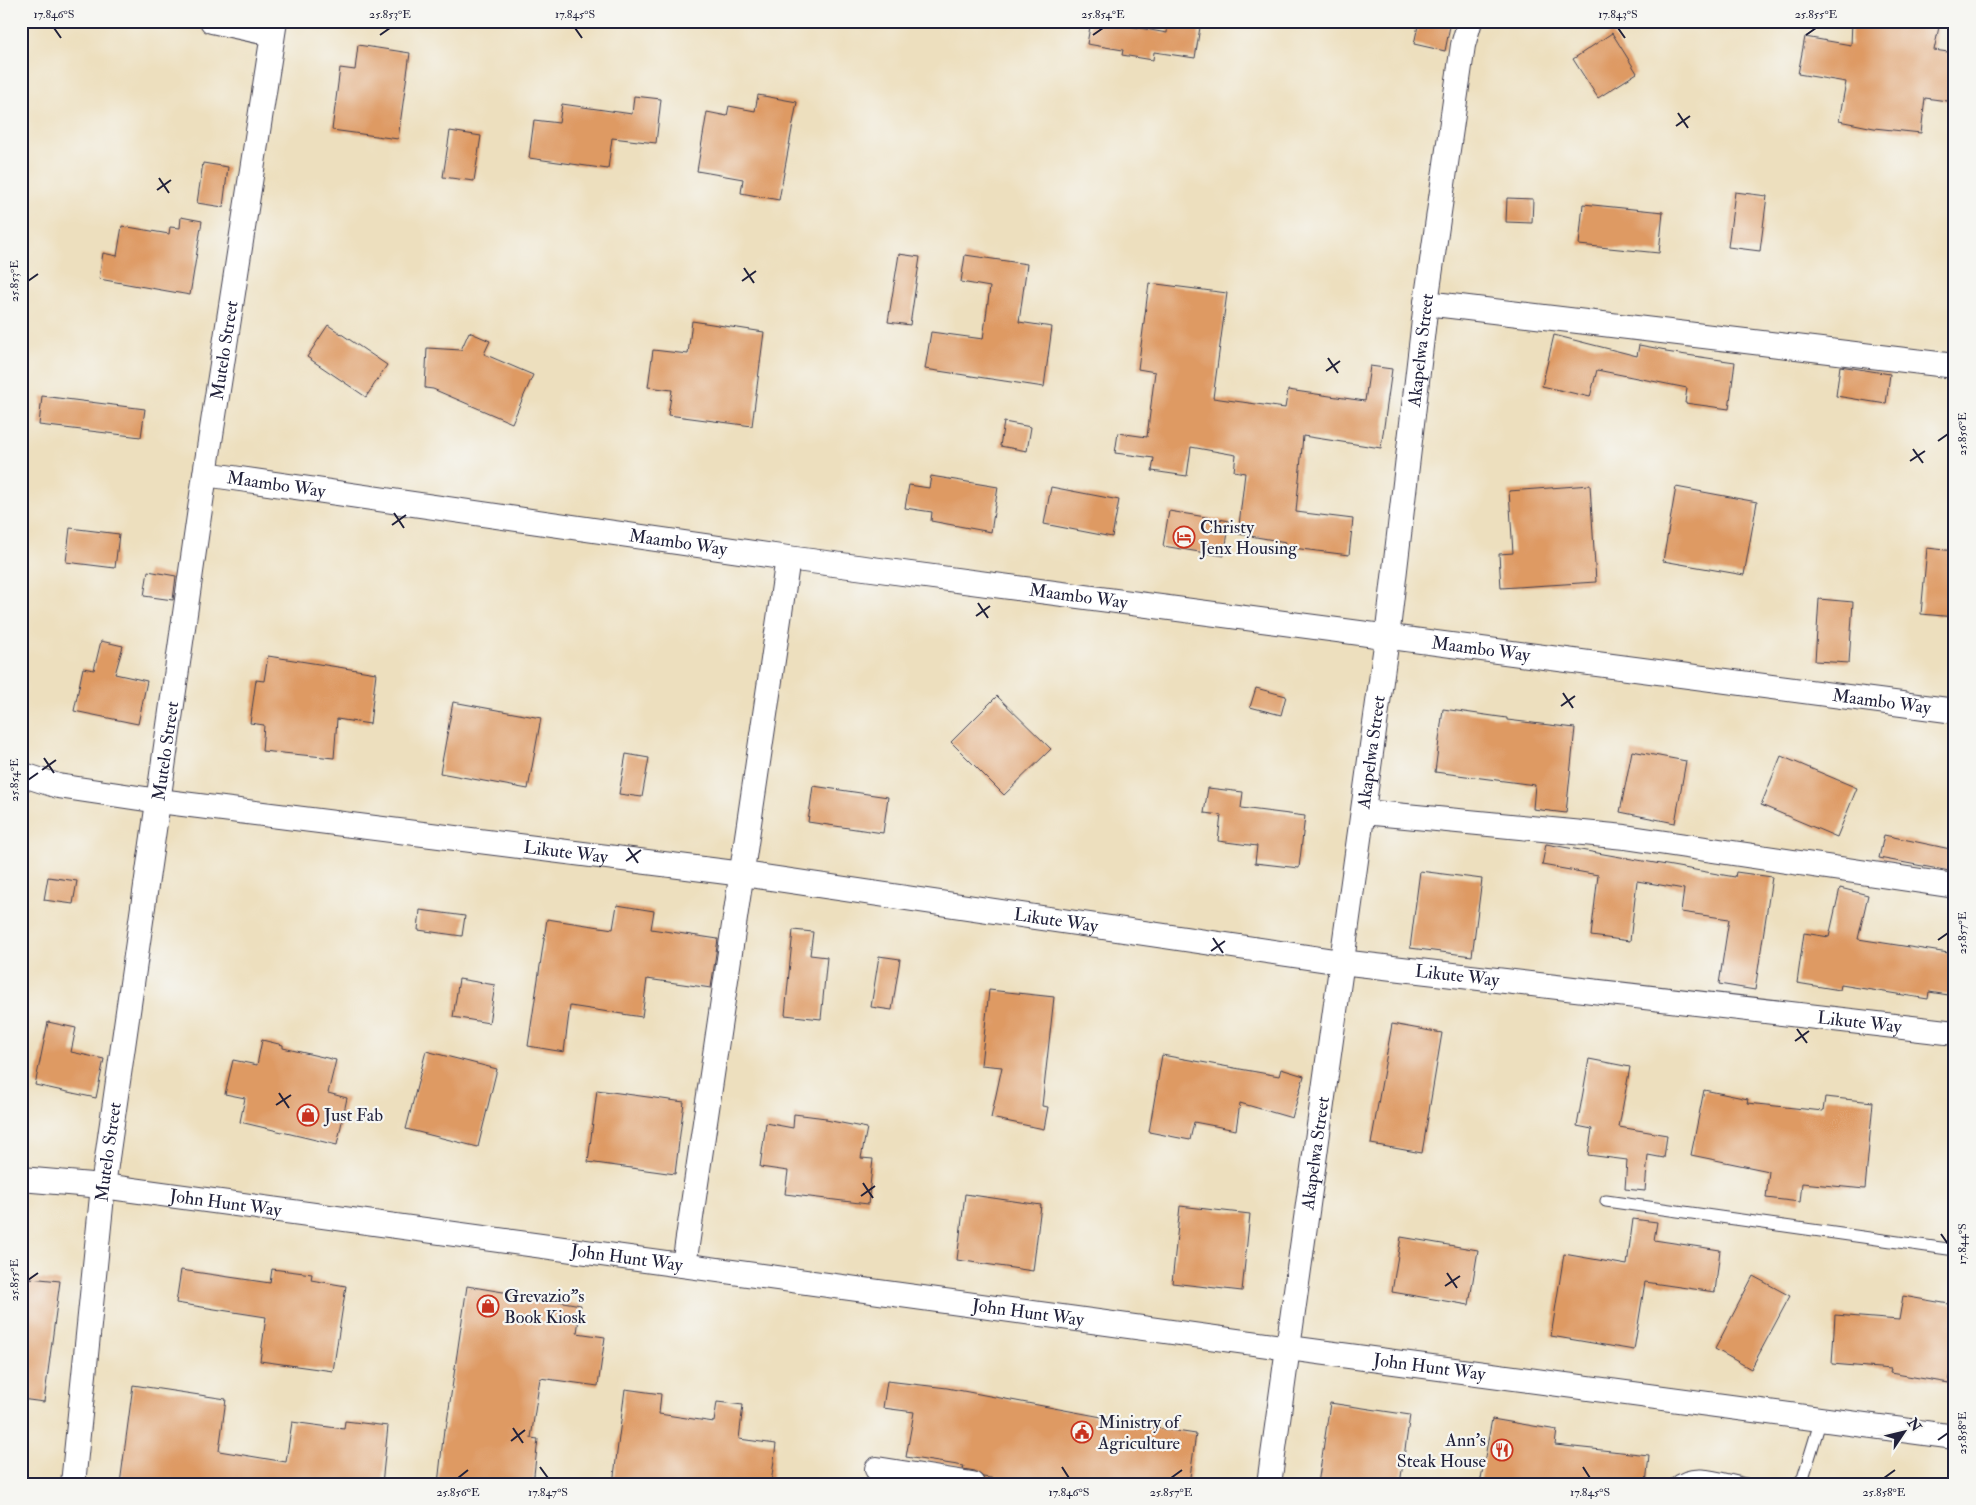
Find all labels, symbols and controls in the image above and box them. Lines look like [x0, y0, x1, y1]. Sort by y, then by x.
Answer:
text: 17.846°S [34, 7, 74, 22]
text: 25.853°E [369, 7, 411, 22]
text: 17.845°S [555, 7, 595, 22]
text: 25.854°E [1081, 7, 1125, 22]
text: 17.843°S [1598, 7, 1638, 22]
text: 25.855°E [1795, 7, 1838, 22]
text: 25.853°E [7, 260, 22, 302]
street label: Akapelwa Street [1402, 292, 1439, 409]
street label: Mutelo Street [205, 299, 243, 402]
text: 25.856°E [1955, 412, 1970, 456]
street label: Maambo Way [226, 466, 328, 503]
place label: Christy Jenx Housing [1199, 516, 1298, 560]
street label: Maambo Way [627, 524, 730, 561]
hotel icon: Christy Jenx Housing [1172, 525, 1196, 549]
street label: Maambo Way [1028, 578, 1130, 614]
street label: Maambo Way [1430, 631, 1533, 667]
street label: Maambo Way [1831, 684, 1933, 719]
street label: Akapelwa Street [1352, 694, 1390, 811]
street label: Mutelo Street [147, 700, 184, 802]
text: 25.854°E [7, 758, 22, 802]
street label: Likute Way [522, 835, 610, 869]
street label: Likute Way [1013, 903, 1101, 938]
text: 25.857°E [1955, 911, 1970, 954]
street label: Likute Way [1414, 959, 1502, 992]
street label: Likute Way [1816, 1006, 1904, 1038]
street label: Akapelwa Street [1296, 1095, 1334, 1212]
street label: Mutelo Street [90, 1100, 126, 1203]
shop icon: Just Fab [296, 1103, 320, 1127]
place label: Just Fab [323, 1104, 383, 1127]
street label: John Hunt Way [167, 1184, 284, 1222]
text: 17.844°S [1955, 1223, 1970, 1265]
street label: John Hunt Way [568, 1238, 685, 1277]
text: 25.855°E [7, 1258, 22, 1301]
place label: Grevazio"s Book Kiosk [504, 1285, 587, 1329]
street label: John Hunt Way [970, 1293, 1087, 1332]
shop icon: Grevazio"s Book Kiosk [476, 1294, 500, 1318]
street label: John Hunt Way [1371, 1348, 1488, 1386]
north arrow [1878, 1408, 1928, 1458]
place label: Ministry of Agriculture [1097, 1411, 1182, 1455]
text: 25.858°E [1955, 1411, 1970, 1454]
text: N [1903, 1414, 1925, 1435]
public building icon: Ministry of Agriculture [1070, 1420, 1094, 1444]
place label: Ann's Steak House [1397, 1429, 1486, 1473]
restaurant icon: Ann's Steak House [1490, 1438, 1514, 1462]
text: 25.856°E [436, 1485, 480, 1500]
text: 17.847°S [528, 1485, 568, 1500]
text: 17.846°S [1049, 1485, 1089, 1500]
text: 25.857°E [1150, 1485, 1193, 1500]
text: 17.845°S [1570, 1485, 1610, 1500]
text: 25.858°E [1863, 1485, 1906, 1500]

